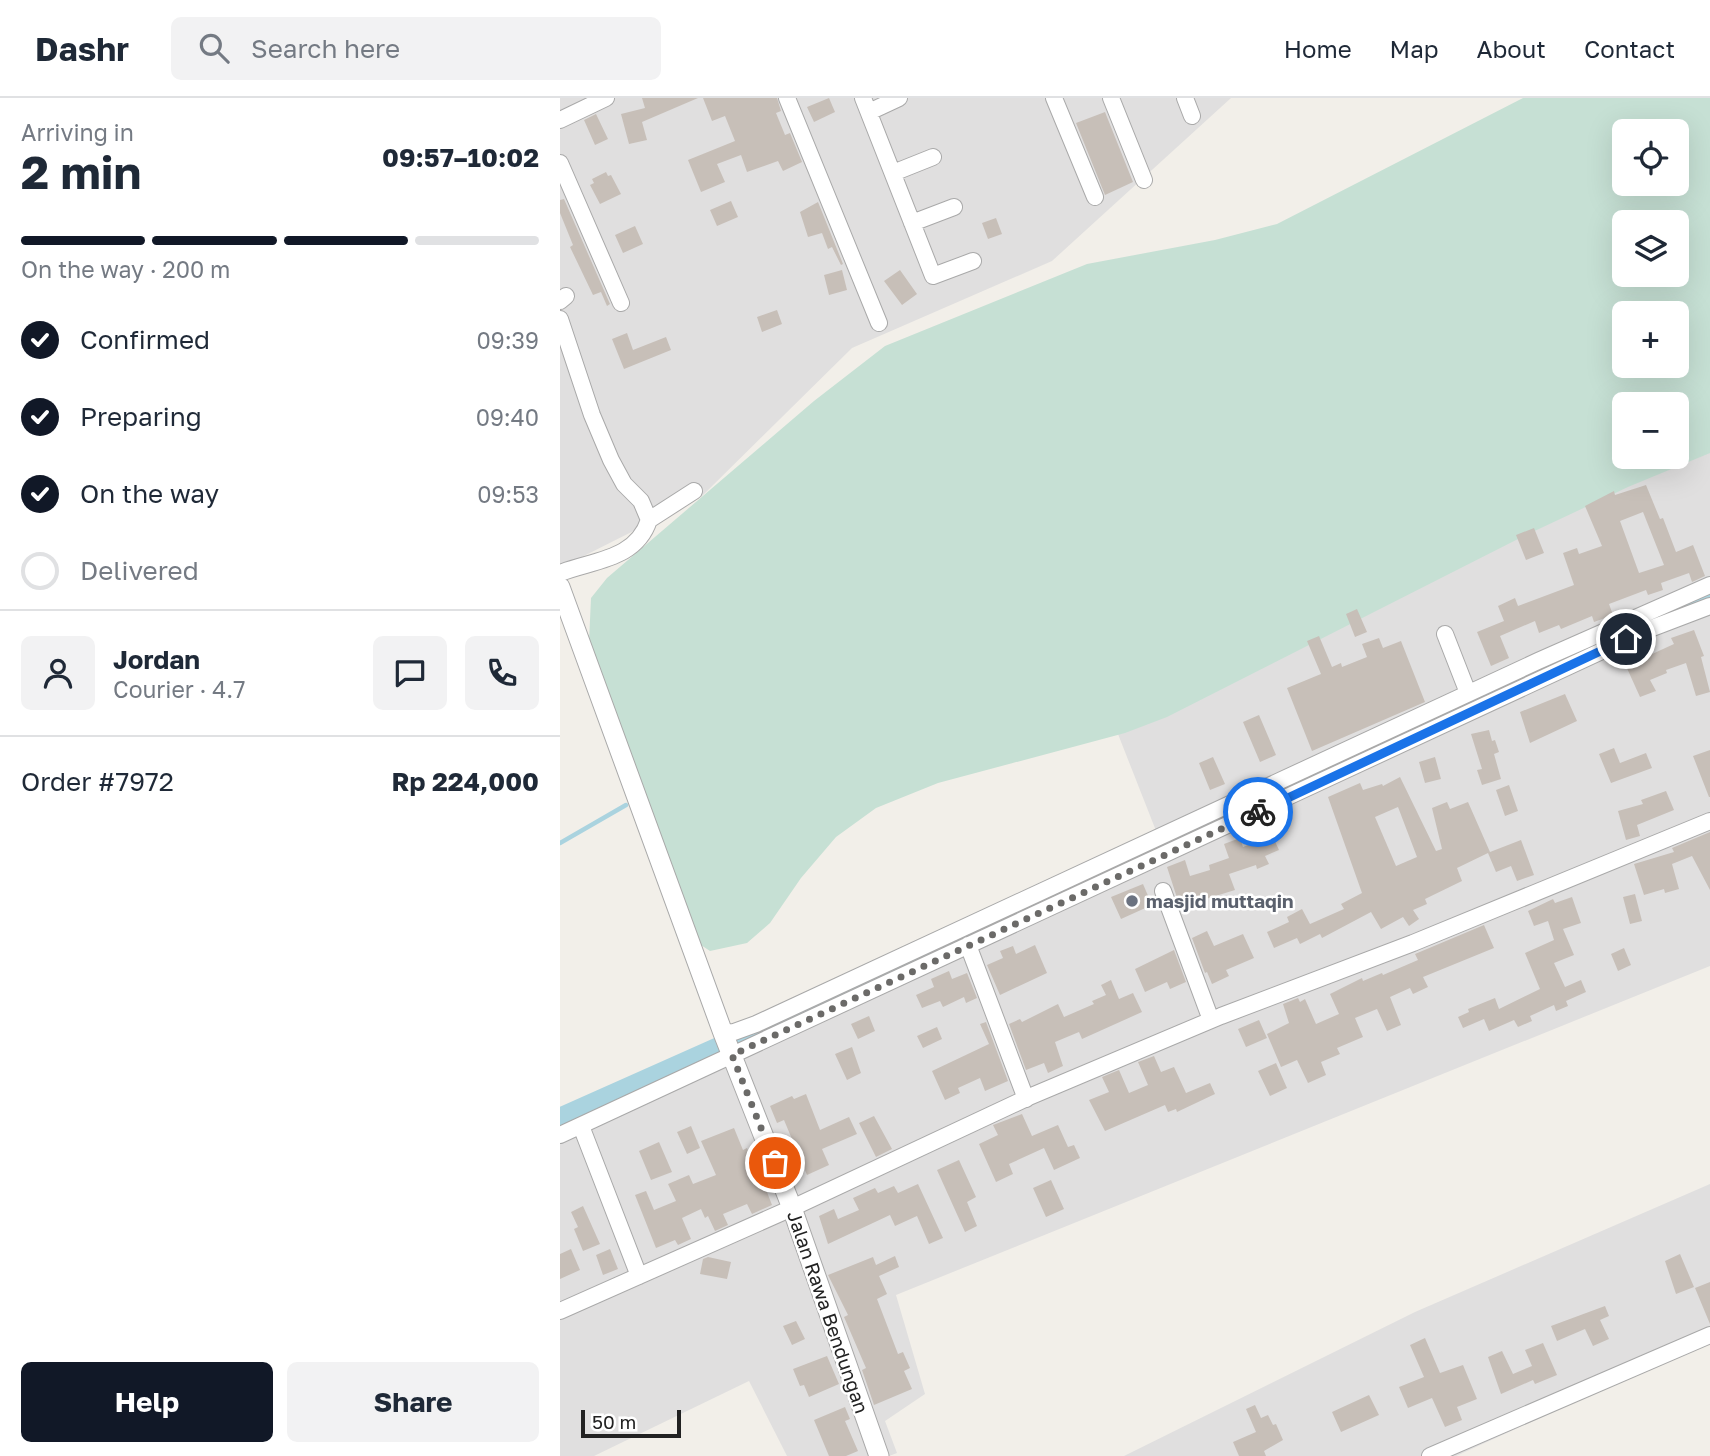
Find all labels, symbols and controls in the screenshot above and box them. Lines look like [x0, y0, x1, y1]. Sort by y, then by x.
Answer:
search box [171, 17, 661, 80]
text: Dashr [35, 29, 129, 68]
icon: search [195, 29, 233, 67]
text: Search here [251, 33, 400, 64]
text: Home [1284, 34, 1352, 63]
text: Map [1390, 34, 1439, 63]
text: About [1477, 34, 1546, 63]
text: Contact [1584, 34, 1675, 63]
text: Arriving in [21, 118, 134, 146]
map controls [1612, 119, 1689, 469]
button: locate [1612, 119, 1689, 196]
text: 09:57–10:02 [382, 142, 539, 173]
text: 2 min [21, 144, 141, 199]
button: layers [1612, 210, 1689, 287]
text: On the way · 200 m [21, 255, 230, 283]
button: + [1612, 301, 1689, 378]
icon: check [21, 321, 59, 359]
text: Confirmed [80, 324, 210, 355]
text: 09:39 [477, 326, 539, 354]
button: − [1612, 392, 1689, 469]
icon: check [21, 398, 59, 436]
text: Preparing [80, 401, 202, 432]
text: 09:40 [476, 403, 539, 431]
icon: check [21, 475, 59, 513]
text: On the way [80, 478, 219, 509]
text: 09:53 [477, 480, 539, 508]
text: Delivered [80, 555, 199, 586]
pin [1596, 609, 1656, 669]
icon: home [1607, 620, 1645, 658]
button: person [21, 636, 95, 710]
button: chat [373, 636, 447, 710]
button: phone [465, 636, 539, 710]
text: Jordan [113, 644, 200, 675]
text: Courier · 4.7 [113, 675, 245, 703]
text: Order #7972 [21, 766, 174, 797]
text: Rp 224,000 [391, 766, 539, 797]
courier [1223, 777, 1293, 847]
icon: bike [1239, 793, 1277, 831]
place label: masjid muttaqin [1146, 889, 1294, 912]
marker: masjid muttaqin [1124, 893, 1140, 909]
pin [745, 1133, 805, 1193]
icon: bag [756, 1144, 794, 1182]
street label: Jalan Rawa Bendungan [783, 1208, 874, 1416]
button: Help [21, 1362, 273, 1442]
button: Share [287, 1362, 539, 1442]
scale bar [581, 1407, 681, 1439]
text: 50 m [592, 1410, 636, 1433]

